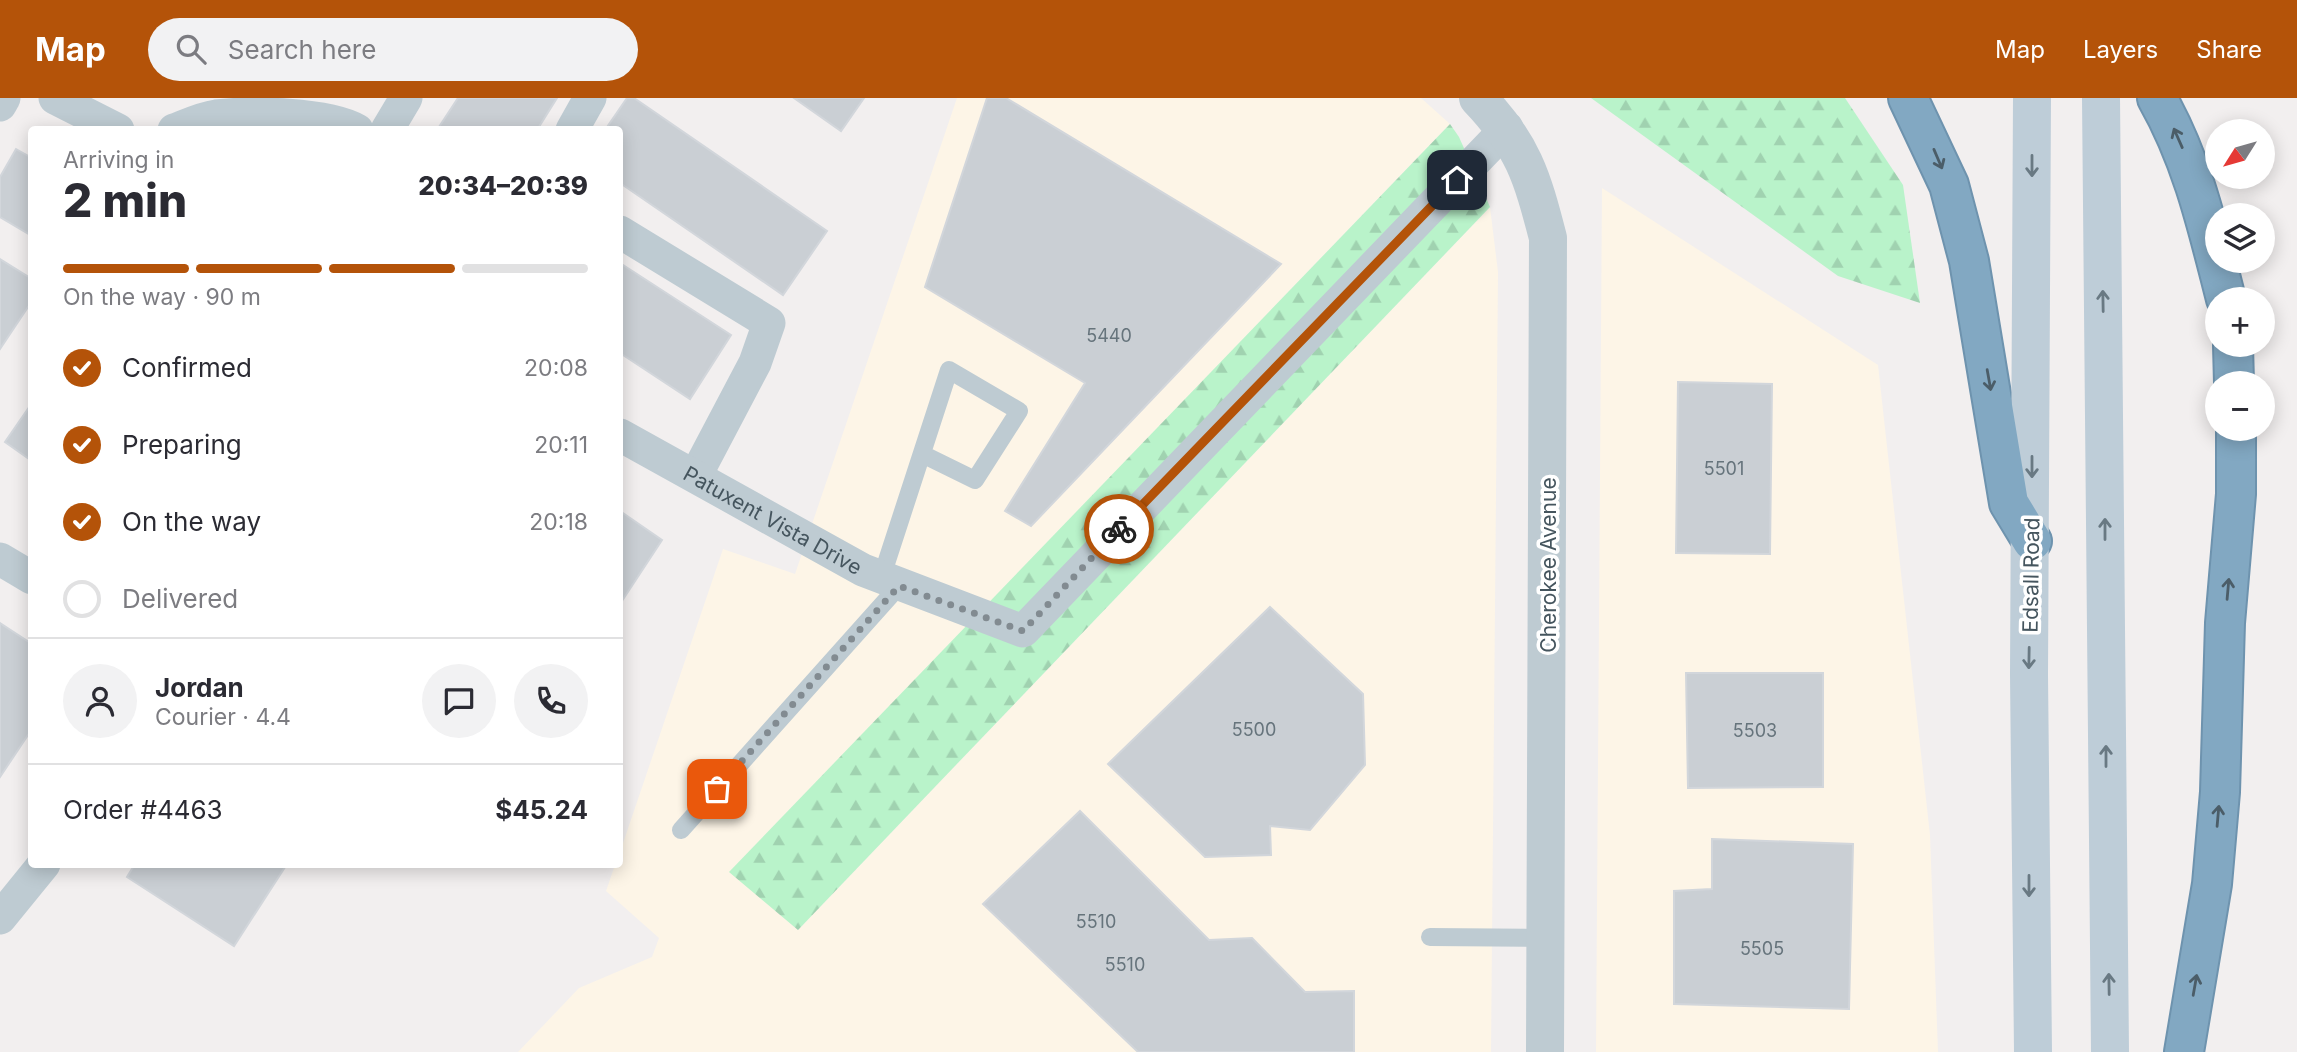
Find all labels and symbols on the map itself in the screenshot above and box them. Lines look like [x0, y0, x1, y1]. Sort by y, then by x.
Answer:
north arrow [2205, 119, 2275, 189]
one-way arrow [2171, 128, 2184, 150]
one-way arrow [1932, 148, 1945, 169]
pin [1427, 150, 1487, 210]
one-way arrow [2025, 154, 2039, 177]
one-way arrow [2096, 290, 2110, 313]
house number: 5440 [1086, 325, 1132, 346]
one-way arrow [1983, 368, 1996, 391]
one-way arrow [2025, 455, 2039, 478]
house number: 5501 [1704, 458, 1744, 479]
street label: Patuxent Vista Drive [679, 460, 867, 580]
street label: Cherokee Avenue [1536, 477, 1561, 653]
courier [1084, 494, 1154, 564]
street label: Edsall Road [2017, 517, 2045, 633]
one-way arrow [2098, 518, 2112, 541]
one-way arrow [2222, 578, 2235, 601]
one-way arrow [2022, 646, 2036, 669]
house number: 5500 [1232, 719, 1276, 740]
house number: 5503 [1733, 720, 1777, 741]
one-way arrow [2099, 745, 2113, 768]
pin [687, 759, 747, 819]
one-way arrow [2212, 805, 2225, 828]
one-way arrow [2022, 874, 2036, 897]
house number: 5510 [1076, 911, 1116, 932]
house number: 5505 [1740, 938, 1784, 959]
house number: 5510 [1105, 954, 1145, 975]
one-way arrow [2102, 973, 2115, 996]
one-way arrow [2189, 974, 2202, 997]

